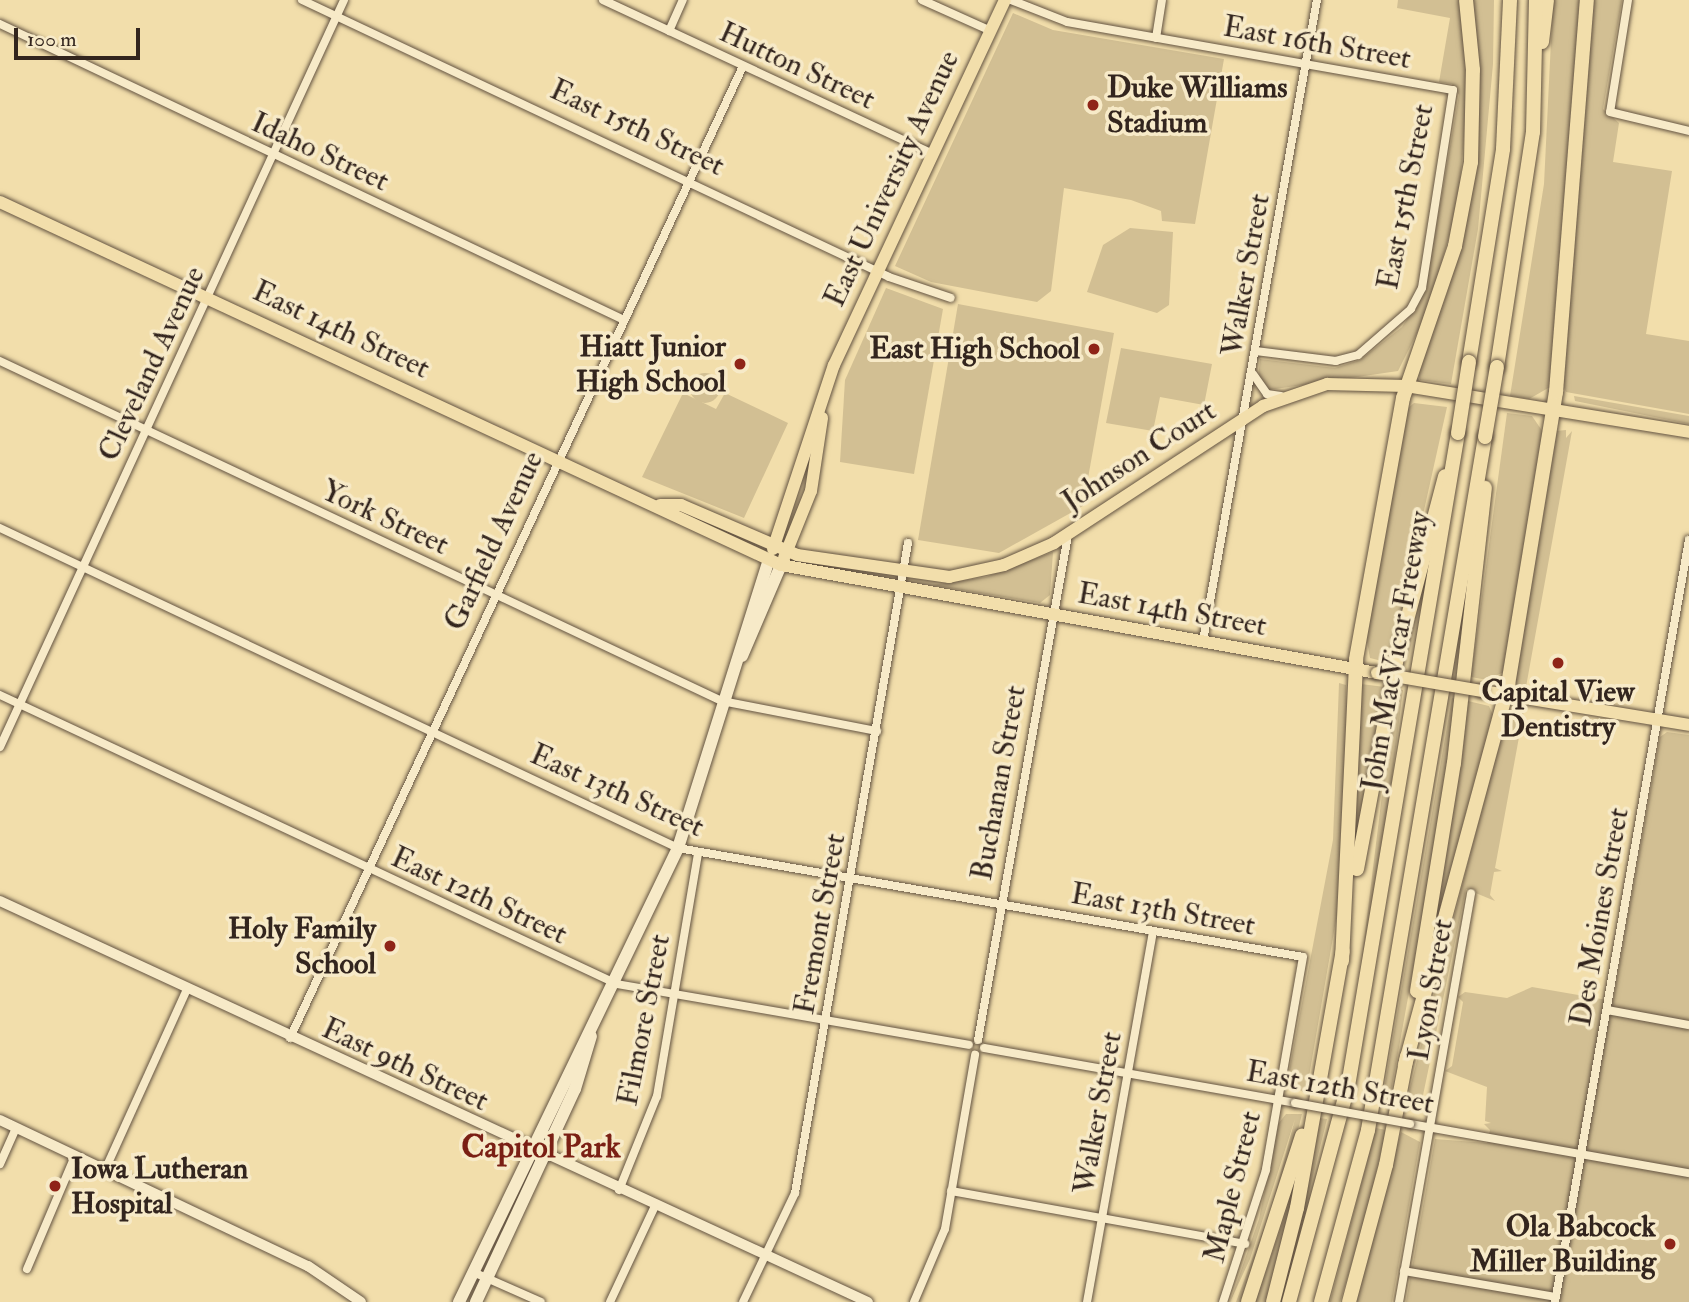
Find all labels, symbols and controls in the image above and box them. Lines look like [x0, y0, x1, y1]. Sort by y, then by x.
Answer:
street label: East 16th Street [1220, 9, 1414, 77]
scale bar [18, 14, 144, 58]
street label: Hutton Street [713, 14, 881, 118]
text: 100 m [27, 26, 77, 53]
street label: East University Avenue [817, 45, 967, 313]
place label: Duke Williams Stadium [1107, 70, 1287, 140]
street label: East 15th Street [544, 72, 730, 184]
marker: Duke Williams Stadium [1085, 97, 1101, 113]
street label: East 15th Street [1370, 101, 1442, 293]
street label: Idaho Street [245, 104, 395, 200]
street label: Walker Street [1214, 191, 1278, 359]
street label: Cleveland Avenue [91, 261, 213, 467]
street label: East 14th Street [247, 273, 435, 387]
place label: Hiatt Junior High School [576, 329, 726, 400]
place label: East High School [869, 331, 1080, 367]
marker: East High School [1086, 341, 1102, 357]
marker: Hiatt Junior High School [732, 356, 748, 372]
street label: Johnson Court [1055, 393, 1223, 519]
street label: Garfield Avenue [437, 446, 551, 636]
street label: York Street [316, 473, 454, 563]
street label: John MacVicar Freeway [1354, 508, 1438, 794]
street label: East 14th Street [1075, 576, 1269, 644]
marker: Capital View Dentistry [1550, 655, 1566, 671]
place label: Capital View Dentistry [1481, 674, 1635, 744]
street label: Buchanan Street [964, 683, 1034, 883]
street label: East 13th Street [524, 737, 710, 845]
street label: Des Moines Street [1563, 805, 1637, 1029]
street label: Fremont Street [786, 831, 854, 1017]
street label: East 12th Street [385, 839, 573, 953]
street label: East 13th Street [1068, 876, 1258, 944]
place label: Holy Family School [228, 911, 376, 982]
street label: Lyon Street [1401, 916, 1461, 1064]
street label: Filmore Street [610, 931, 678, 1109]
marker: Holy Family School [382, 938, 398, 954]
street label: East 9th Street [316, 1011, 494, 1119]
street label: Walker Street [1066, 1029, 1130, 1197]
street label: East 12th Street [1243, 1054, 1437, 1122]
street label: Maple Street [1197, 1108, 1269, 1266]
district label: Capitol Park [461, 1128, 621, 1166]
place label: Iowa Lutheran Hospital [71, 1151, 248, 1222]
marker: Iowa Lutheran Hospital [45, 1176, 65, 1196]
place label: Ola Babcock Miller Building [1470, 1209, 1656, 1280]
marker: Ola Babcock Miller Building [1662, 1236, 1678, 1252]

